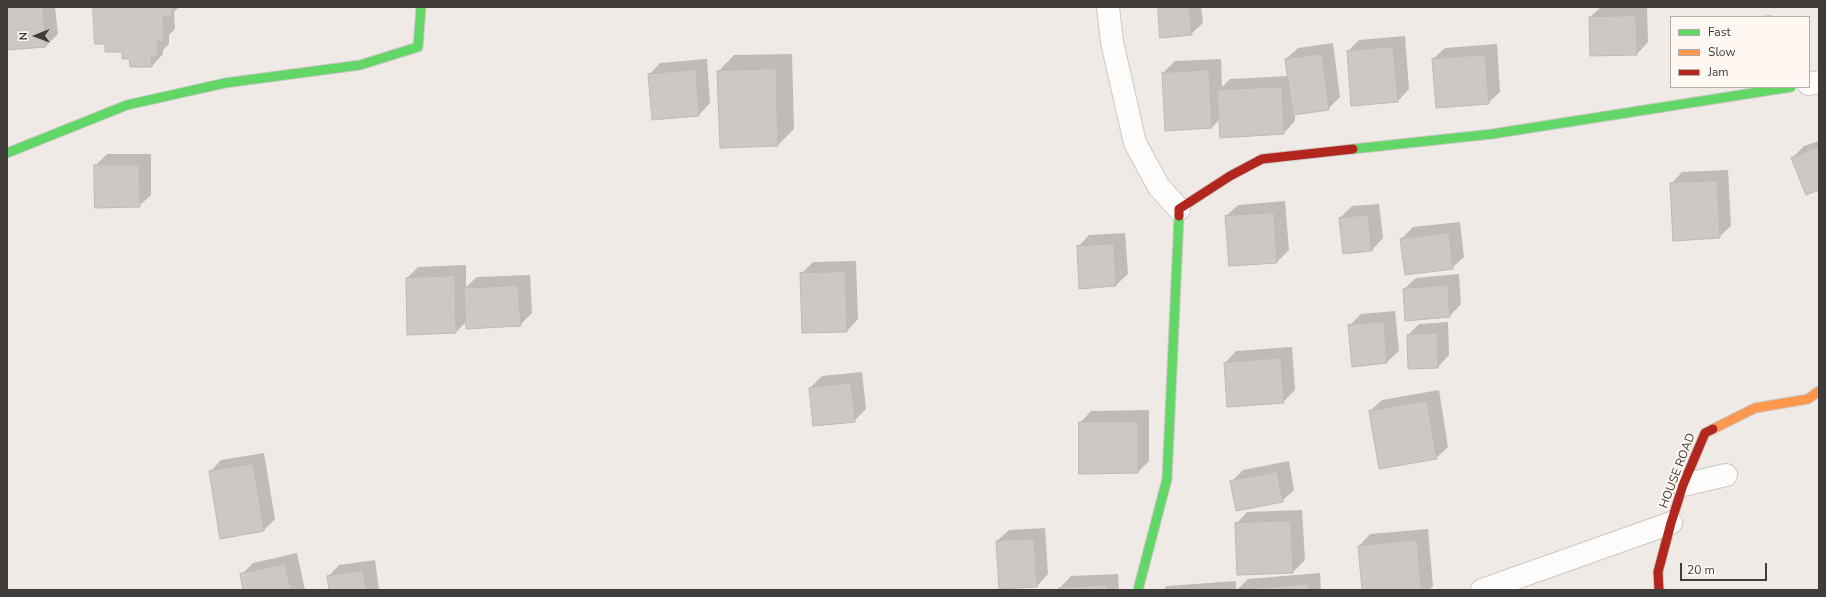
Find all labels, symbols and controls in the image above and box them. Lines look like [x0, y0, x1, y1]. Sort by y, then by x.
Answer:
north arrow [16, 16, 56, 56]
legend [1670, 16, 1810, 88]
text: Fast [1708, 24, 1731, 40]
text: N [16, 32, 31, 40]
text: Slow [1708, 44, 1736, 60]
text: Jam [1708, 64, 1729, 80]
street label: HOUSE ROAD [1657, 431, 1699, 511]
scale bar [1682, 555, 1769, 581]
text: 20 m [1687, 562, 1715, 578]

